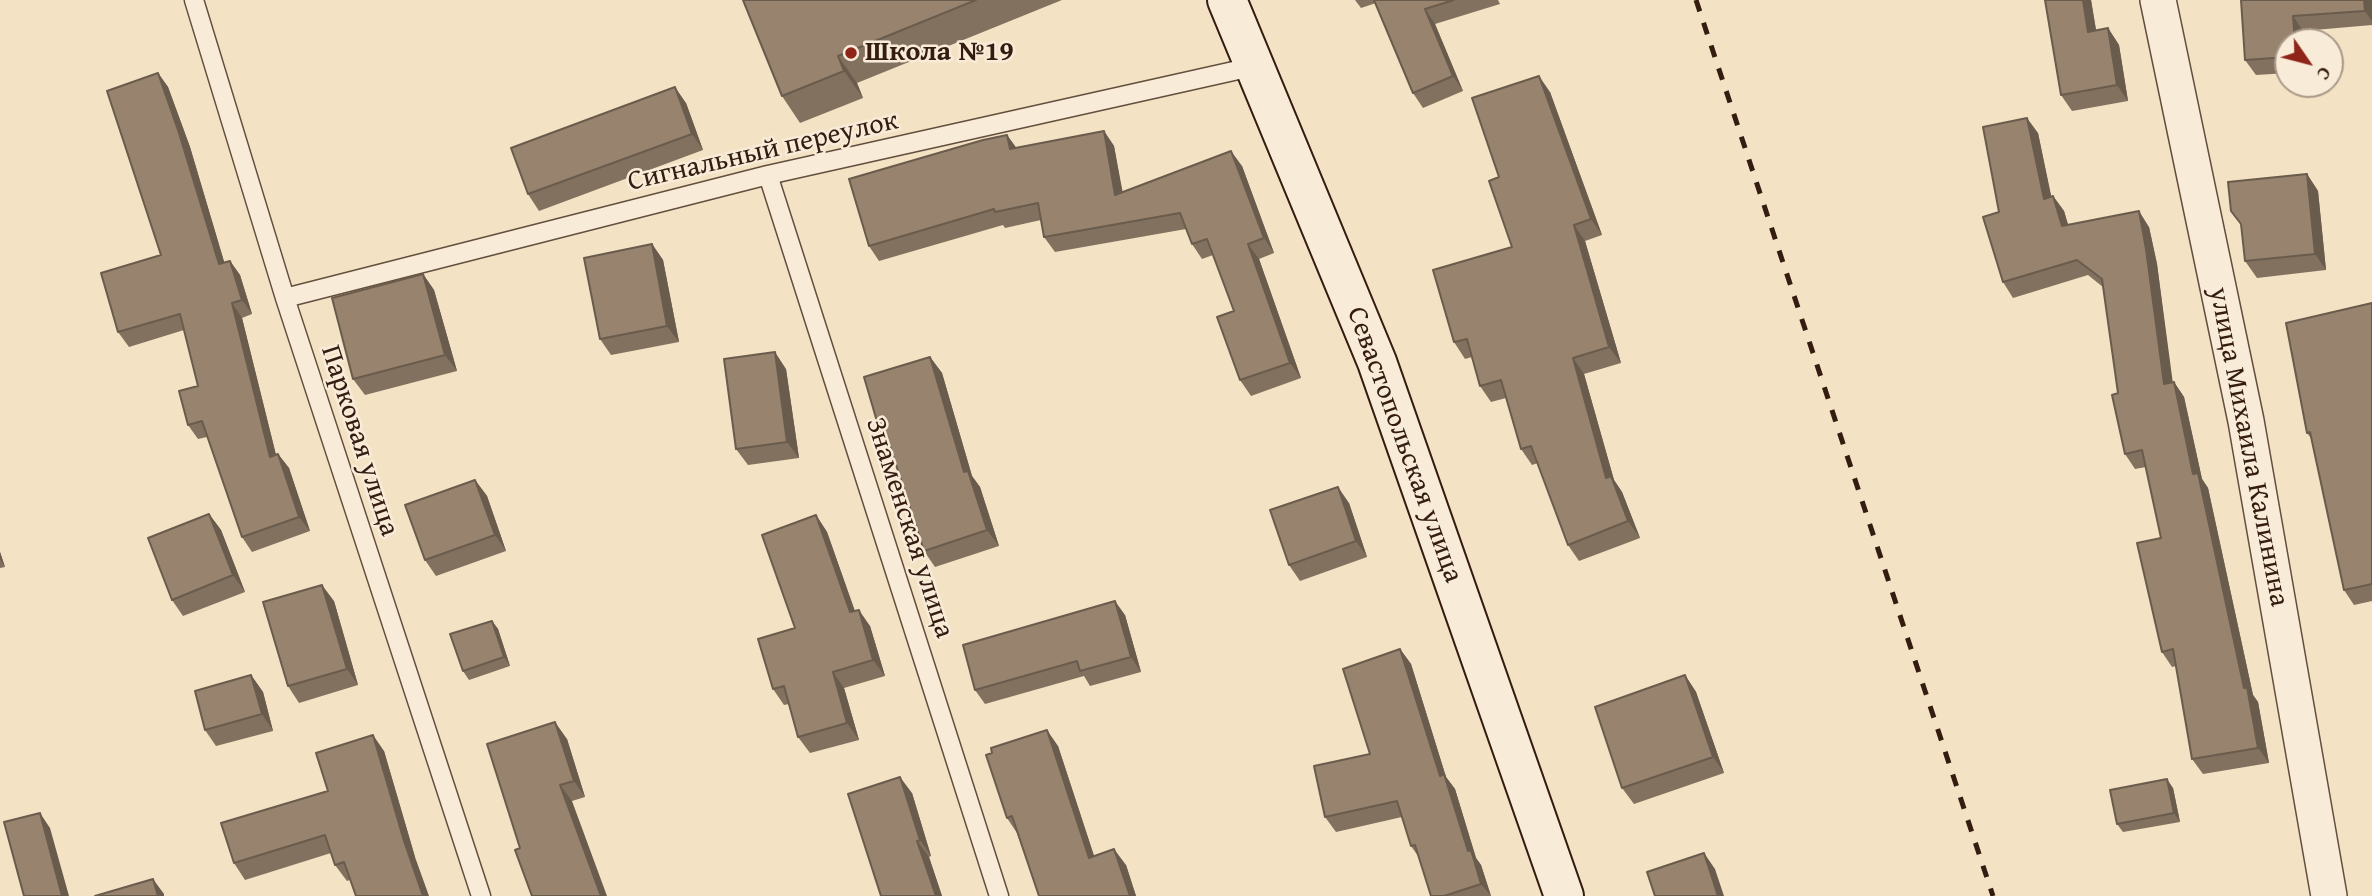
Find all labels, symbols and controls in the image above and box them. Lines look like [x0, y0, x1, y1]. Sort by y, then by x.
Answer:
north arrow [2274, 28, 2344, 98]
place label: Школа №19 [865, 36, 1014, 70]
marker: Школа №19 [843, 45, 859, 61]
text: С [2310, 61, 2339, 86]
street label: Сигнальный переулок [625, 105, 901, 199]
street label: улица Михаила Калинина [2201, 284, 2295, 610]
street label: Севастопольская улица [1339, 303, 1469, 587]
street label: Парковая улица [312, 341, 406, 541]
street label: Знаменская улица [858, 414, 960, 642]

